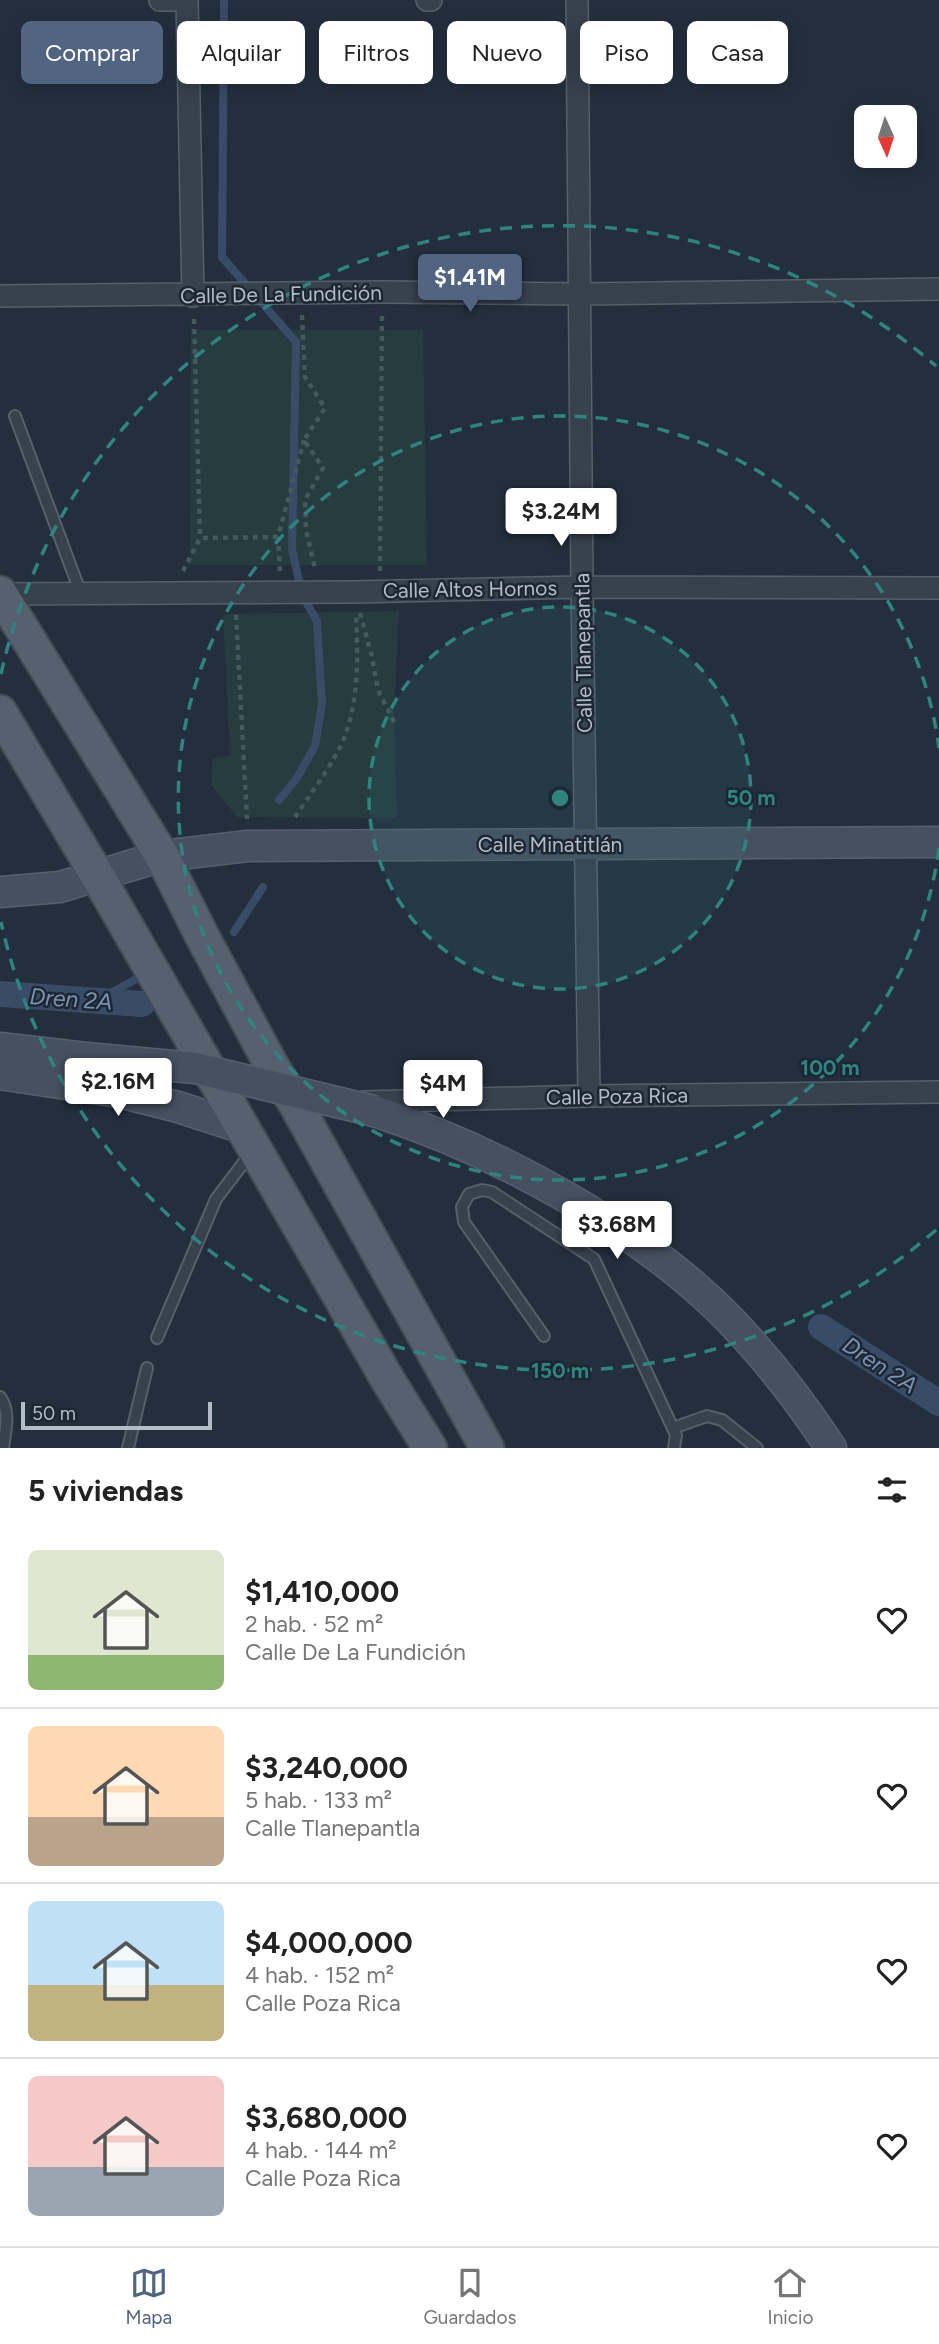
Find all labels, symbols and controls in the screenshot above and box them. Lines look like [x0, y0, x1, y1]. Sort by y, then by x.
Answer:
chip: Comprar [21, 21, 163, 84]
chip: Alquilar [177, 21, 305, 84]
chip: Filtros [319, 21, 433, 84]
chip: Nuevo [447, 21, 566, 84]
chip: Piso [580, 21, 673, 84]
chip: Casa [687, 21, 788, 84]
north arrow [854, 105, 917, 168]
map controls [854, 105, 917, 168]
pin: $1.41M [413, 254, 527, 314]
text: $1.41M [434, 263, 506, 291]
street label: Calle De La Fundición [180, 280, 382, 308]
pin: $3.24M [504, 489, 618, 548]
text: $3.24M [522, 497, 600, 525]
street label: Calle Tlanepantla [569, 573, 597, 733]
street label: Calle Altos Hornos [383, 575, 557, 603]
text: 50 m [726, 785, 776, 810]
centre of rings [548, 786, 572, 810]
street label: Calle Minatitlán [478, 832, 622, 857]
water label: Dren 2A [28, 982, 114, 1016]
text: 100 m [800, 1055, 860, 1080]
pin: $2.16M [61, 1058, 175, 1118]
pin: $4M [409, 1060, 477, 1120]
text: $2.16M [81, 1067, 155, 1095]
text: $4M [419, 1069, 467, 1097]
street label: Calle Poza Rica [546, 1082, 688, 1110]
pin: $3.68M [560, 1202, 674, 1261]
text: $3.68M [578, 1210, 656, 1238]
water label: Dren 2A [837, 1331, 923, 1399]
text: 150 m [531, 1358, 589, 1383]
scale bar [21, 1399, 212, 1431]
text: 50 m [32, 1402, 76, 1425]
icon: filters [873, 1471, 911, 1509]
text: 5 viviendas [28, 1472, 183, 1509]
text: $1,410,000 [245, 1573, 399, 1610]
icon: home [84, 1578, 168, 1662]
icon: heart [873, 1601, 911, 1639]
text: 2 hab. · 52 m² [245, 1610, 383, 1638]
text: Calle De La Fundición [245, 1638, 466, 1666]
text: $3,240,000 [245, 1749, 408, 1786]
icon: home [84, 1754, 168, 1838]
icon: heart [873, 1777, 911, 1815]
text: 5 hab. · 133 m² [245, 1786, 392, 1814]
text: Calle Tlanepantla [245, 1814, 420, 1842]
text: $4,000,000 [245, 1924, 413, 1961]
icon: home [84, 1929, 168, 2013]
icon: heart [873, 1952, 911, 1990]
text: 4 hab. · 152 m² [245, 1961, 394, 1989]
text: Calle Poza Rica [245, 1989, 401, 2017]
text: $3,680,000 [245, 2099, 407, 2136]
icon: home [84, 2104, 168, 2188]
icon: heart [873, 2127, 911, 2165]
text: 4 hab. · 144 m² [245, 2136, 397, 2164]
text: Calle Poza Rica [245, 2164, 401, 2192]
tab: Mapa [126, 2264, 172, 2329]
tab: Guardados [423, 2264, 516, 2329]
tab: Inicio [768, 2264, 813, 2329]

